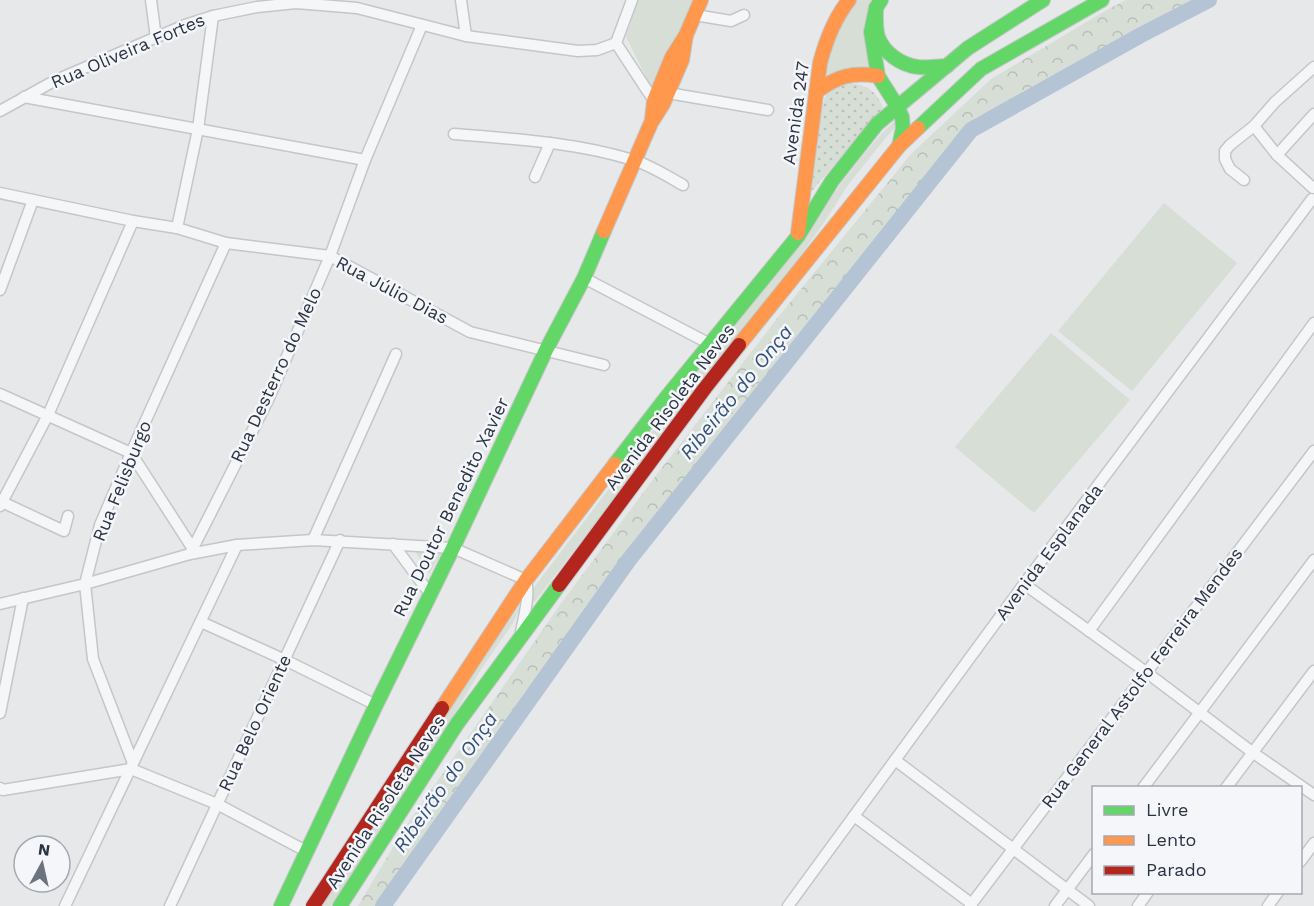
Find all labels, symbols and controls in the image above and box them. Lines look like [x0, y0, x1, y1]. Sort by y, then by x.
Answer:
street label: Rua Oliveira Fortes [48, 9, 208, 92]
street label: Avenida 247 [778, 60, 813, 166]
street label: Rua Júlio Dias [333, 251, 452, 328]
street label: Rua Desterro do Melo [226, 284, 325, 466]
street label: Avenida Risoleta Neves [600, 319, 739, 494]
water label: Ribeirão do Onça [675, 320, 797, 464]
street label: Rua Doutor Benedito Xavier [388, 394, 513, 620]
street label: Rua Felisburgo [88, 417, 155, 544]
street label: Avenida Esplanada [991, 480, 1107, 624]
street label: Rua General Astolfo Ferreira Mendes [1037, 543, 1247, 812]
street label: Rua Belo Oriente [214, 651, 295, 794]
water label: Ribeirão do Onça [388, 707, 502, 857]
street label: Avenida Risoleta Neves [322, 711, 450, 892]
legend [1092, 786, 1302, 894]
text: Livre [1146, 799, 1188, 820]
text: Lento [1146, 829, 1196, 850]
north arrow [12, 834, 72, 894]
text: N [37, 839, 51, 860]
text: Parado [1146, 859, 1207, 880]

